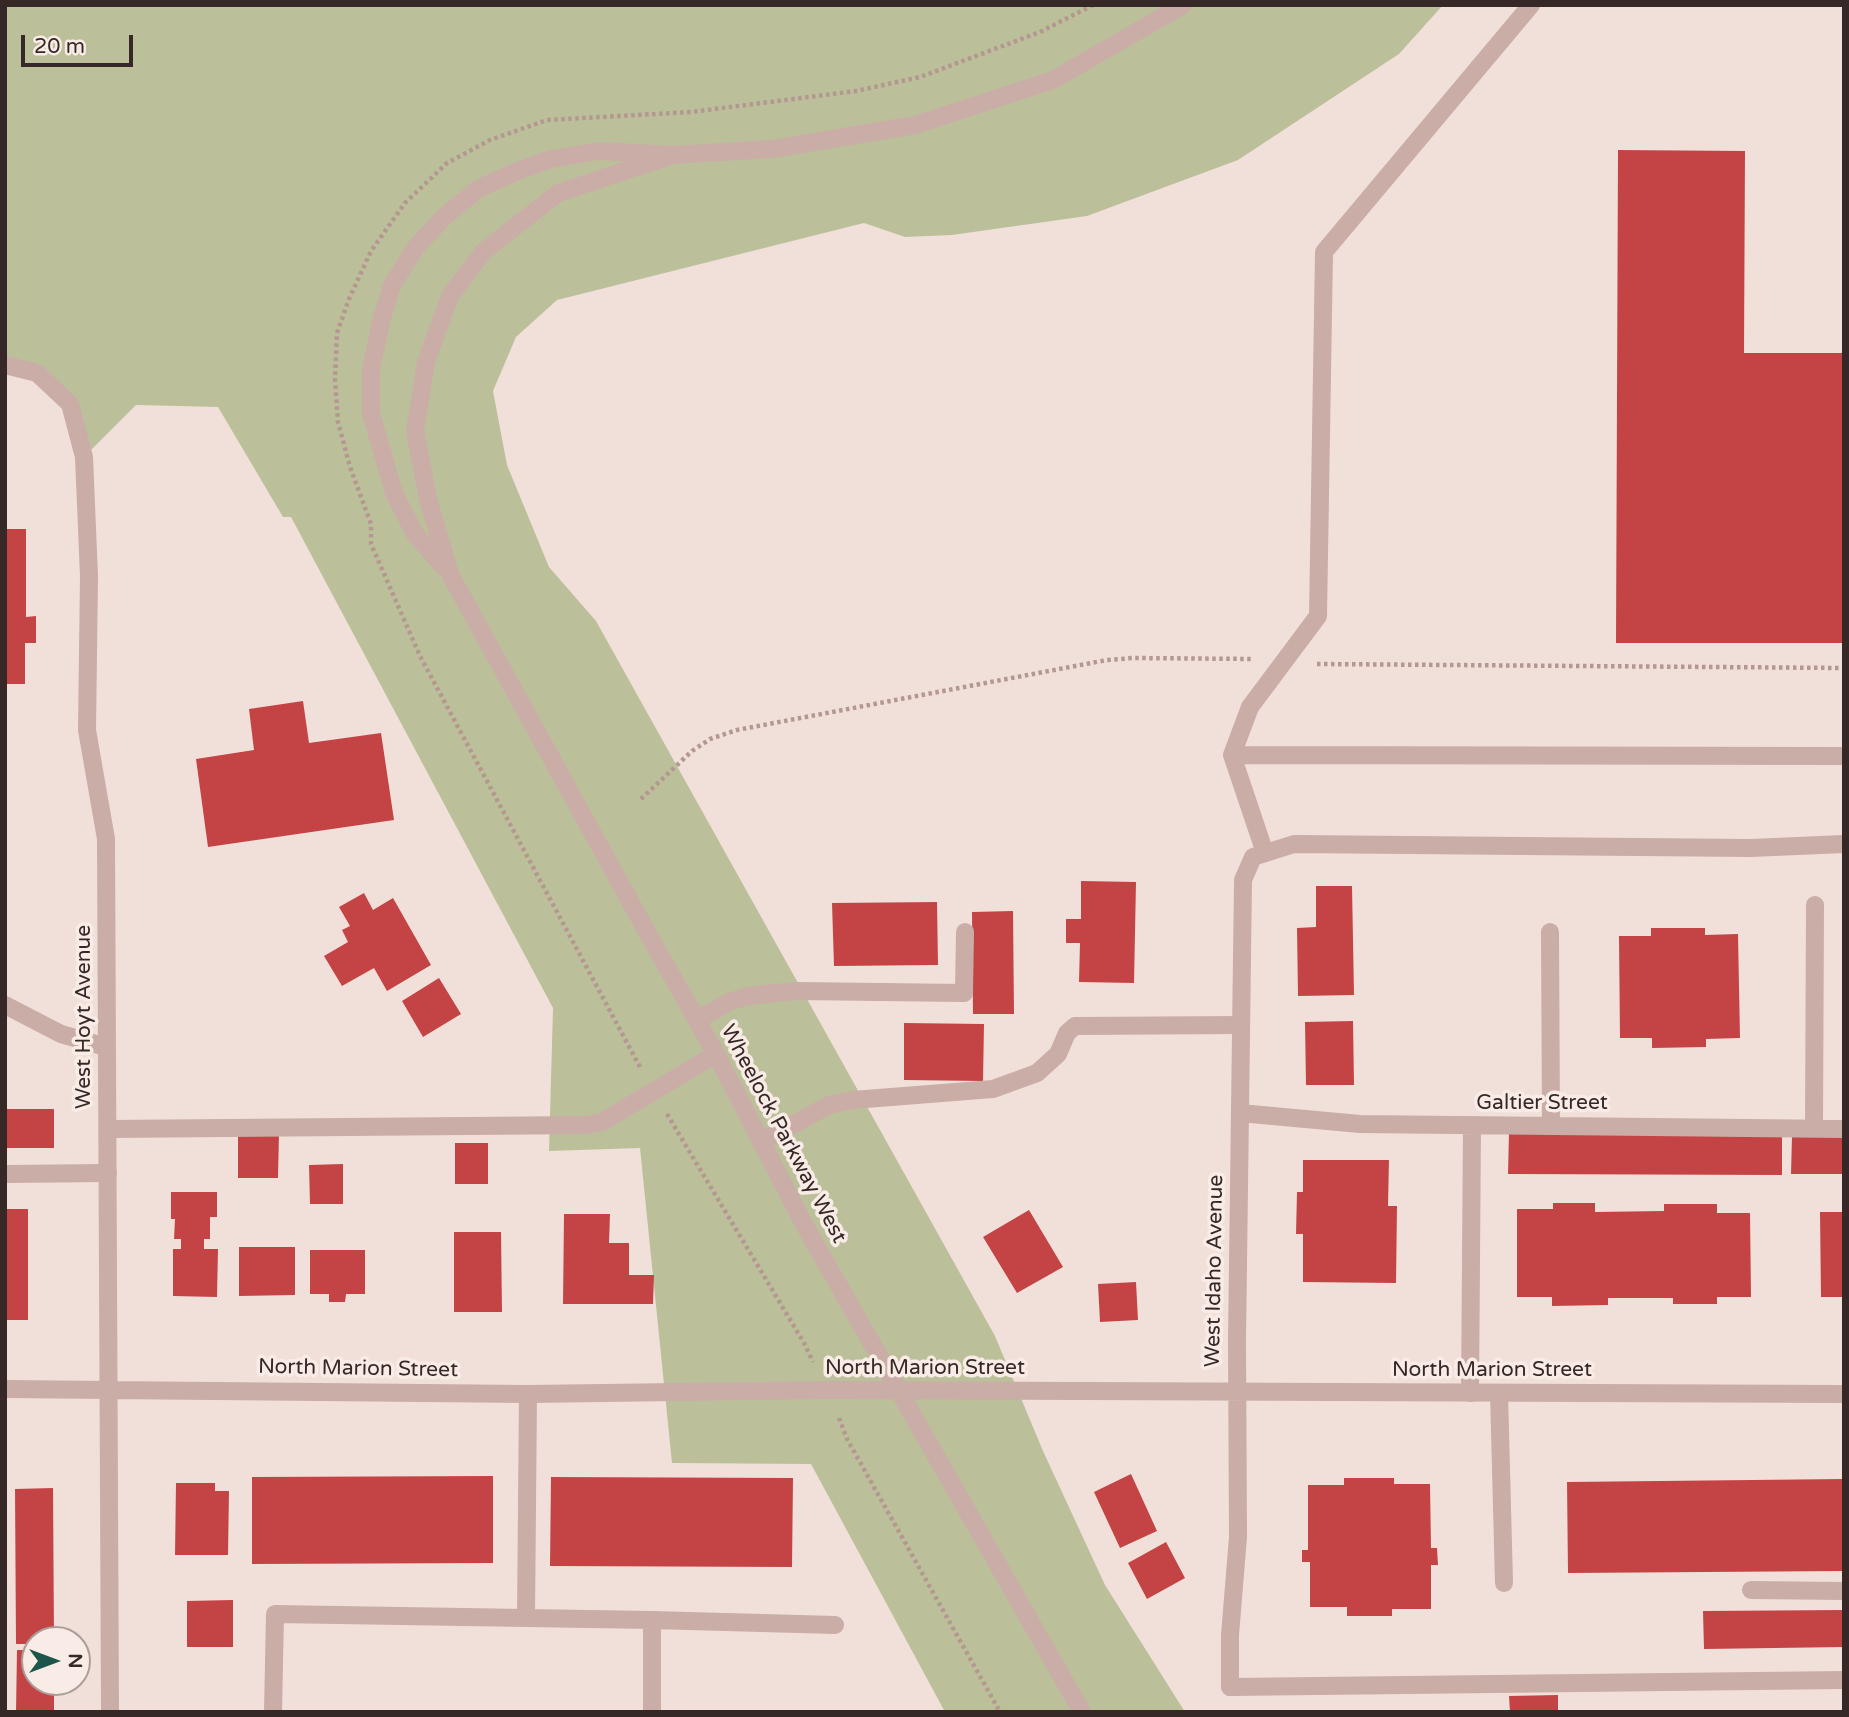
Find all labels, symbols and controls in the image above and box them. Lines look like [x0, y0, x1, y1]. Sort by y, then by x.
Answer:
scale bar [24, 21, 136, 65]
text: 20 m [34, 34, 85, 59]
street label: West Hoyt Avenue [71, 925, 97, 1109]
street label: Wheelock Parkway West [715, 1020, 851, 1248]
street label: Galtier Street [1476, 1090, 1608, 1116]
street label: West Idaho Avenue [1201, 1175, 1229, 1367]
street label: North Marion Street [258, 1355, 458, 1383]
street label: North Marion Street [825, 1355, 1025, 1381]
street label: North Marion Street [1392, 1357, 1592, 1383]
north arrow [21, 1626, 91, 1696]
text: N [64, 1653, 86, 1669]

